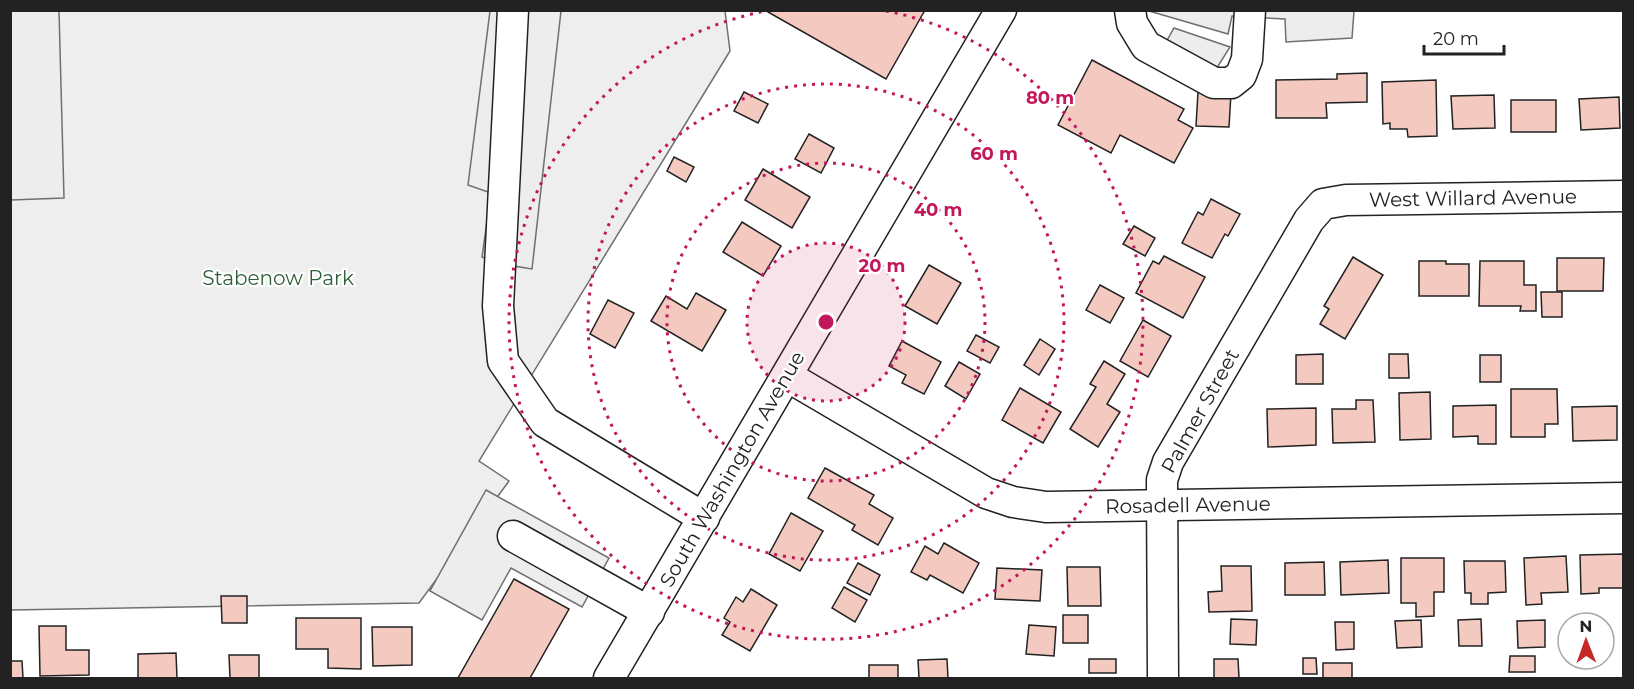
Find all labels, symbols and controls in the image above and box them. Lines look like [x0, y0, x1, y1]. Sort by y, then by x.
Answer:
scale bar [1424, 18, 1504, 56]
text: 20 m [1433, 28, 1479, 50]
text: 80 m [1026, 87, 1074, 109]
text: 60 m [970, 143, 1018, 165]
street label: West Willard Avenue [1369, 184, 1577, 212]
text: 40 m [914, 199, 962, 221]
text: 20 m [859, 255, 905, 277]
park label: Stabenow Park [202, 266, 354, 290]
centre of rings [816, 312, 836, 332]
street label: Palmer Street [1156, 345, 1244, 477]
street label: South Washington Avenue [654, 347, 810, 591]
street label: Rosadell Avenue [1105, 492, 1271, 518]
north arrow [1556, 611, 1616, 671]
text: N [1579, 617, 1592, 636]

